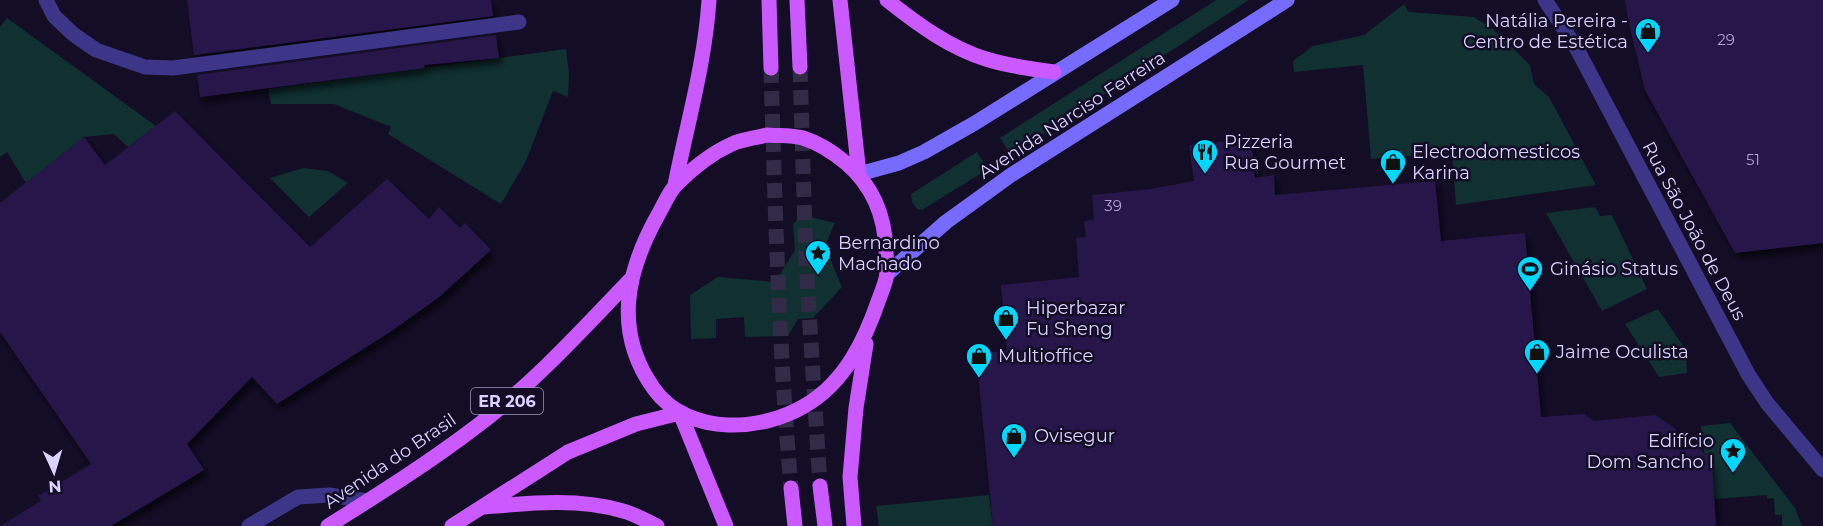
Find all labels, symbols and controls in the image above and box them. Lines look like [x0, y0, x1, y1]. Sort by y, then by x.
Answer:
place label: Natália Pereira - Centro de Estética [1463, 10, 1628, 53]
shop icon: Natália Pereira - Centro de Estética [1633, 16, 1663, 54]
house number: 29 [1717, 30, 1735, 49]
street label: Avenida Narciso Ferreira [975, 46, 1169, 184]
place label: Pizzeria Rua Gourmet [1224, 131, 1346, 174]
restaurant icon: Pizzeria Rua Gourmet [1190, 137, 1220, 175]
street label: Rua São João de Deus [1637, 138, 1751, 324]
place label: Electrodomesticos Karina [1412, 141, 1580, 184]
shop icon: Electrodomesticos Karina [1378, 147, 1408, 185]
house number: 51 [1746, 150, 1760, 169]
house number: 39 [1104, 196, 1122, 215]
place label: Bernardino Machado [838, 232, 940, 275]
place icon: Bernardino Machado [803, 238, 833, 276]
sports icon: Ginásio Status [1515, 254, 1545, 292]
place label: Ginásio Status [1550, 258, 1678, 280]
place label: Hiperbazar Fu Sheng [1026, 297, 1125, 340]
shop icon: Hiperbazar Fu Sheng [991, 303, 1021, 341]
shop icon: Jaime Oculista [1522, 337, 1552, 375]
shop icon: Multioffice [964, 341, 994, 379]
place label: Jaime Oculista [1555, 341, 1689, 363]
place label: Multioffice [998, 345, 1093, 367]
road number: ER 206 [471, 388, 543, 414]
street label: Avenida do Brasil [320, 409, 460, 513]
shop icon: Ovisegur [999, 421, 1029, 459]
place label: Ovisegur [1034, 425, 1115, 447]
place label: Edifício Dom Sancho I [1587, 430, 1714, 473]
place icon: Edifício Dom Sancho I [1718, 436, 1748, 474]
north arrow [24, 442, 84, 502]
text: N [48, 477, 62, 496]

